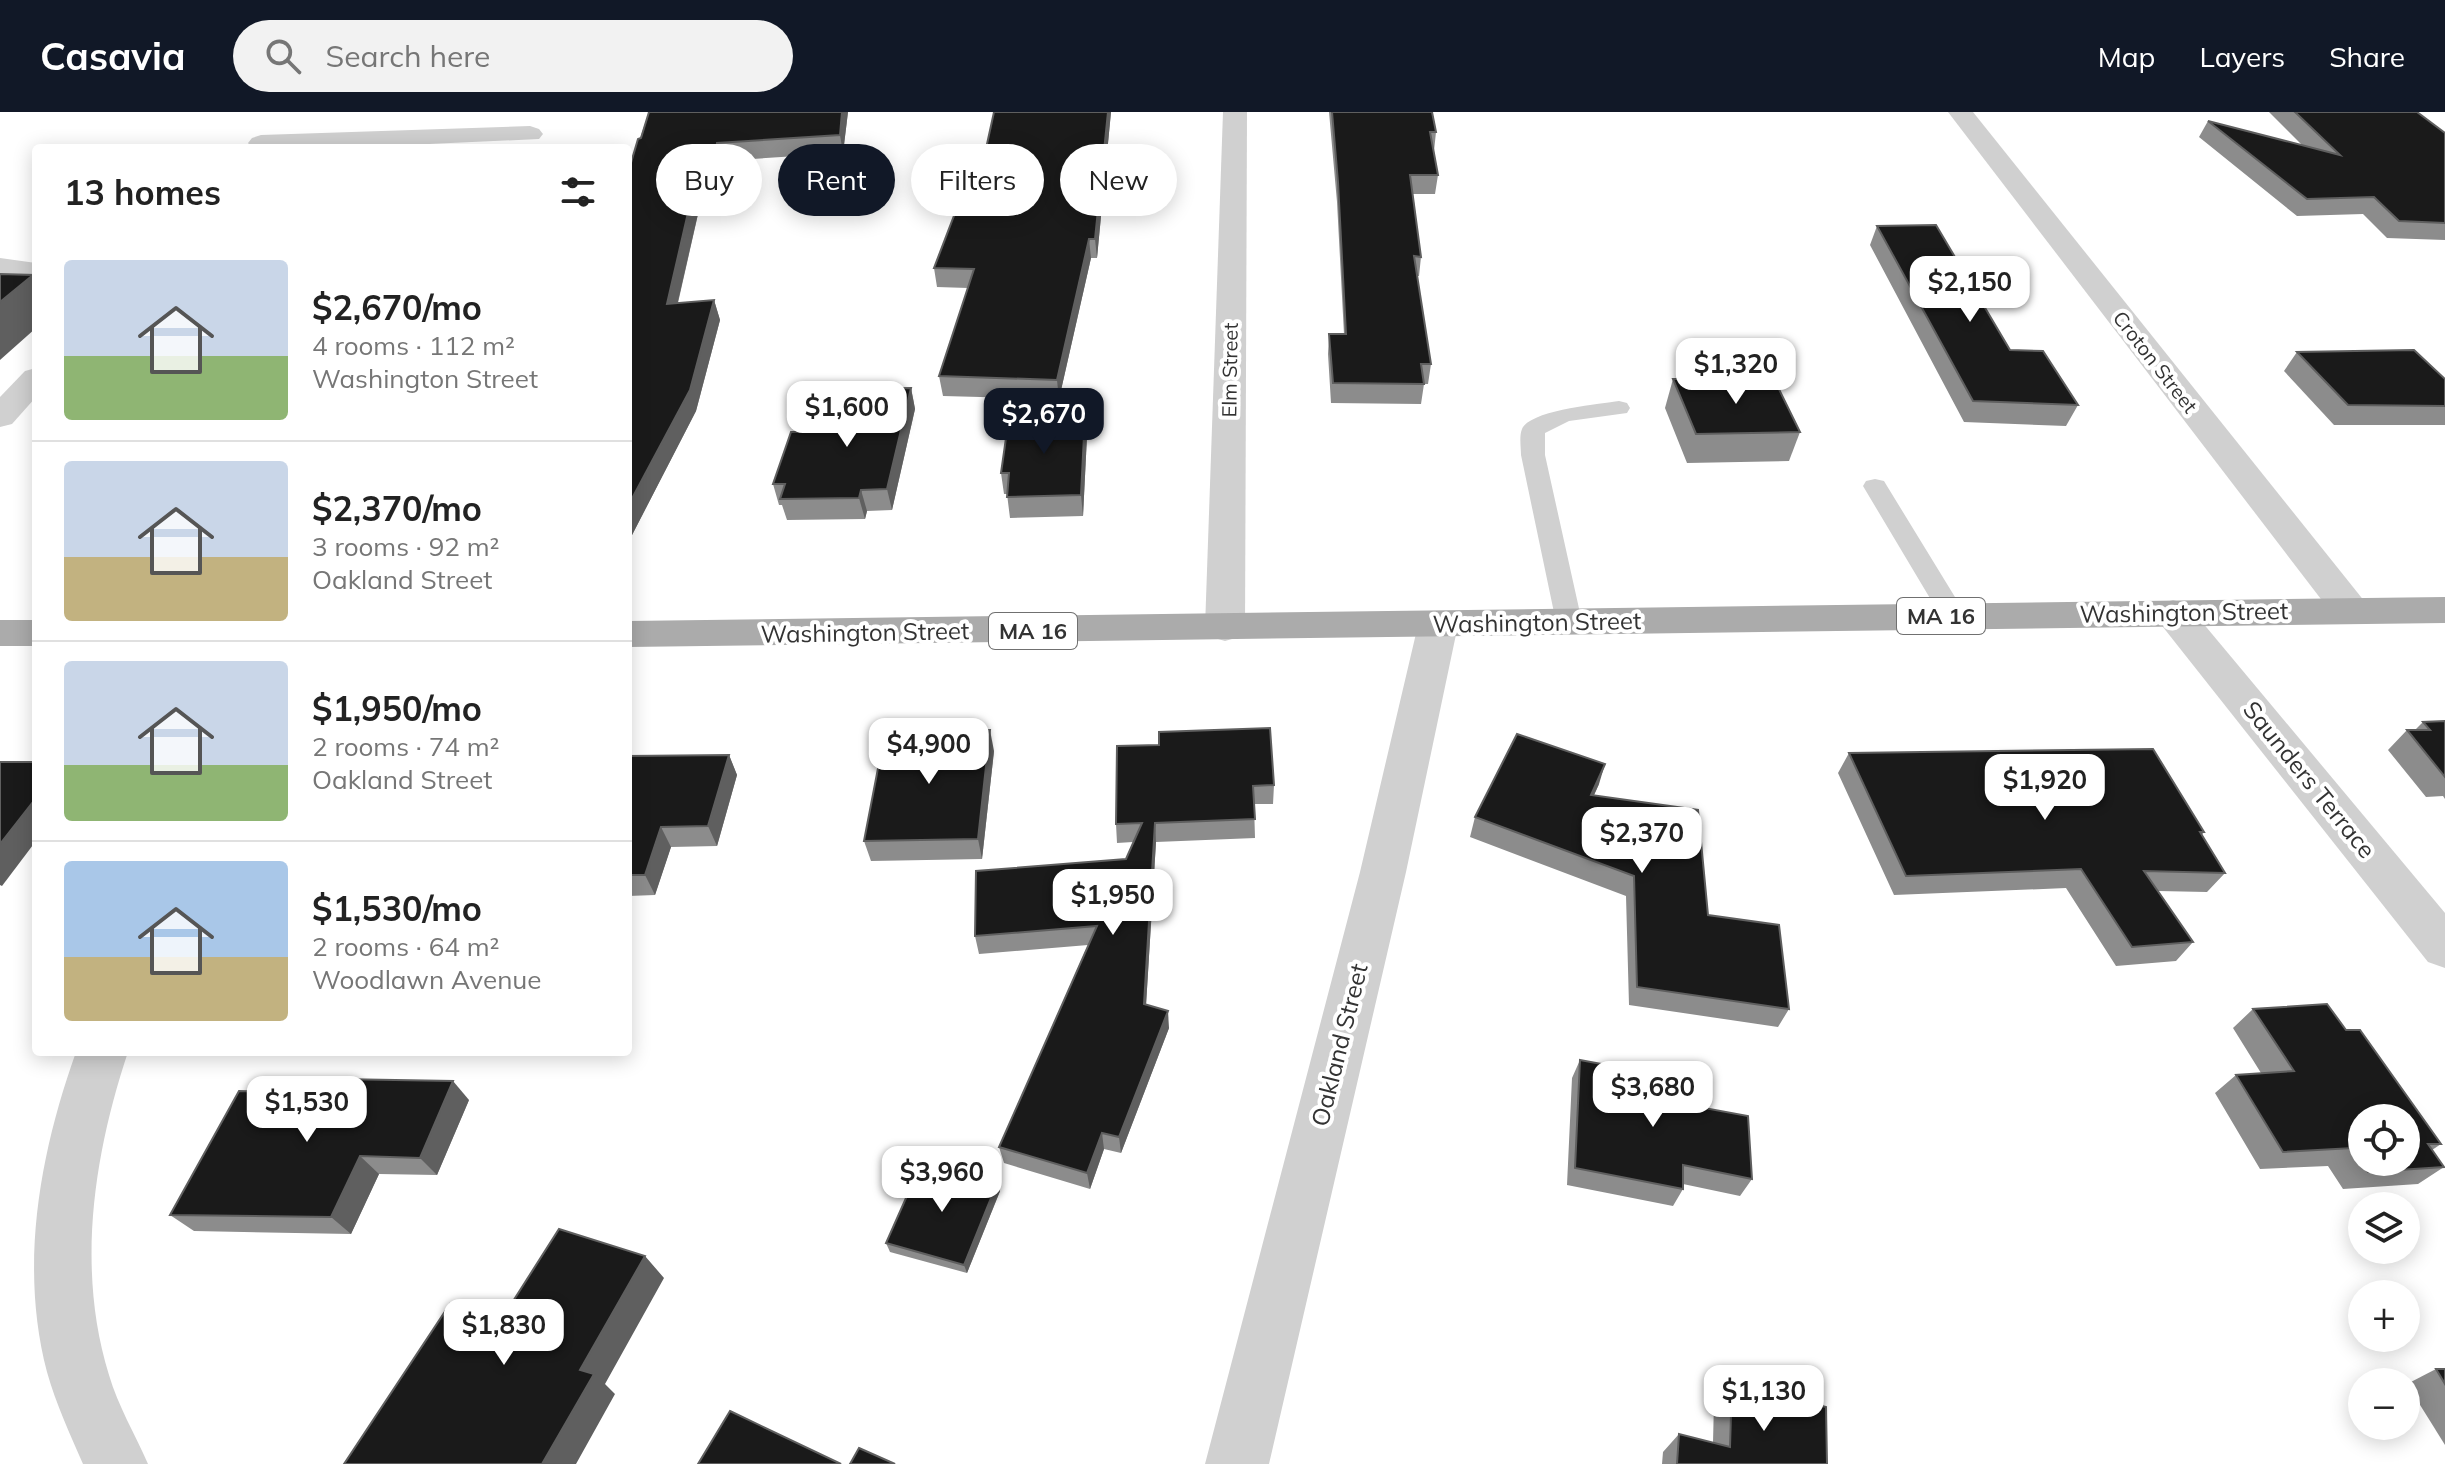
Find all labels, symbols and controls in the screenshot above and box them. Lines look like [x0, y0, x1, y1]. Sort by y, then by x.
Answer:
search box [233, 20, 793, 92]
text: Casavia [40, 32, 185, 80]
icon: search [261, 34, 305, 78]
text: Search here [325, 37, 490, 75]
text: Map [2098, 39, 2155, 74]
text: Layers [2199, 39, 2285, 74]
text: Share [2329, 39, 2405, 74]
chip: Buy [656, 144, 762, 216]
chip: Rent [778, 144, 895, 216]
chip: Filters [911, 144, 1044, 216]
chip: New [1060, 144, 1177, 216]
icon: filters [556, 170, 600, 214]
text: 13 homes [64, 171, 221, 214]
pin: $2,150 [1905, 256, 2035, 324]
text: $2,150 [1928, 265, 2012, 298]
text: $2,670/mo [312, 286, 482, 329]
icon: home [128, 292, 224, 388]
street label: Croton Street [2108, 306, 2203, 418]
street label: Elm Street [1216, 322, 1243, 418]
text: 4 rooms · 112 m² [312, 329, 515, 362]
pin: $1,320 [1671, 338, 1801, 406]
text: $1,320 [1694, 347, 1778, 380]
text: Washington Street [312, 362, 538, 395]
pin: $1,600 [782, 381, 912, 449]
pin: $2,670 [979, 388, 1109, 456]
text: $1,600 [805, 390, 889, 423]
text: $2,670 [1002, 397, 1086, 430]
text: $2,370/mo [312, 487, 482, 530]
icon: home [128, 493, 224, 589]
text: 3 rooms · 92 m² [312, 530, 499, 563]
text: Oakland Street [312, 563, 492, 596]
street label: Washington Street [2079, 595, 2289, 629]
road number: MA 16 [1897, 598, 1985, 634]
street label: Washington Street [1432, 605, 1642, 639]
road number: MA 16 [989, 613, 1077, 649]
street label: Washington Street [760, 615, 970, 649]
text: $1,950/mo [312, 687, 482, 730]
icon: home [128, 693, 224, 789]
street label: Saunders Terrace [2237, 695, 2382, 864]
pin: $4,900 [864, 718, 994, 786]
text: $4,900 [887, 727, 971, 760]
text: 2 rooms · 74 m² [312, 730, 499, 763]
pin: $1,920 [1980, 754, 2110, 822]
text: Oakland Street [312, 763, 492, 796]
text: $1,920 [2003, 763, 2087, 796]
pin: $2,370 [1577, 807, 1707, 875]
text: $2,370 [1600, 816, 1684, 849]
pin: $1,950 [1048, 869, 1178, 937]
text: $1,950 [1071, 878, 1155, 911]
text: $1,530/mo [312, 887, 482, 930]
icon: home [128, 893, 224, 989]
text: 2 rooms · 64 m² [312, 930, 499, 963]
street label: Oakland Street [1304, 960, 1374, 1129]
text: Woodlawn Avenue [312, 963, 542, 996]
pin: $3,680 [1588, 1061, 1718, 1129]
text: $3,680 [1611, 1070, 1695, 1103]
pin: $1,530 [242, 1076, 372, 1144]
text: $1,530 [265, 1085, 349, 1118]
map controls [2348, 1104, 2420, 1440]
button: locate [2348, 1104, 2420, 1176]
pin: $3,960 [877, 1146, 1007, 1214]
text: $3,960 [900, 1155, 984, 1188]
button: layers [2348, 1192, 2420, 1264]
button: + [2348, 1280, 2420, 1352]
pin: $1,830 [439, 1299, 569, 1367]
text: $1,830 [462, 1308, 546, 1341]
pin: $1,130 [1699, 1365, 1829, 1433]
button: − [2348, 1368, 2420, 1440]
text: $1,130 [1722, 1374, 1806, 1407]

